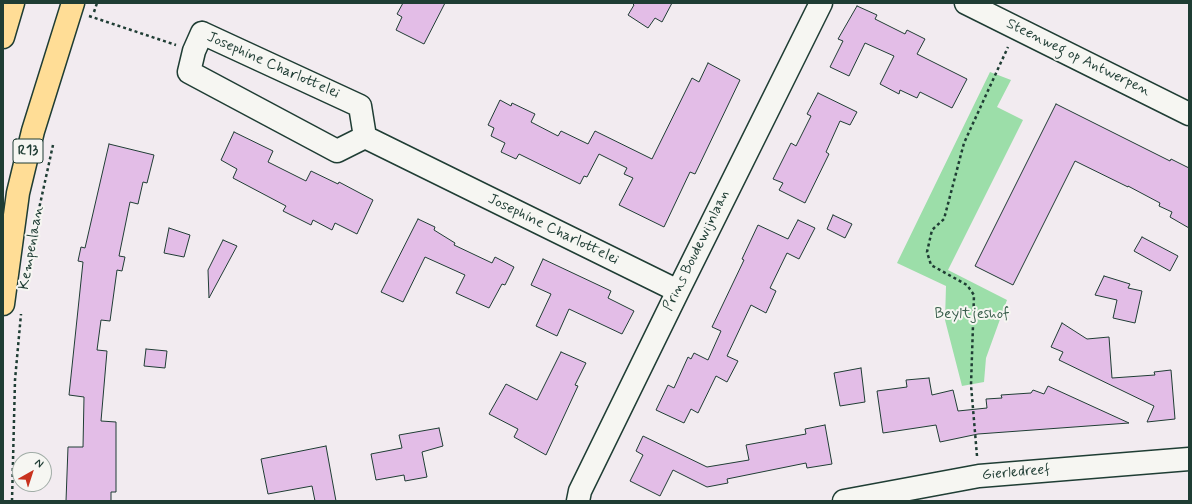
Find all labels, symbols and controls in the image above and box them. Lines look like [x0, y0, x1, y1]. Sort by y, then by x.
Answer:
street label: Steenweg op Antwerpen [1003, 15, 1153, 101]
street label: Josephine Charlottelei [204, 29, 342, 103]
road number: R13 [13, 139, 43, 163]
street label: Prins Boudewijnlaan [660, 188, 734, 314]
street label: Josephine Charlottelei [485, 190, 621, 270]
street label: Kempenlaan [16, 205, 48, 291]
park label: Beyltjeshof [935, 306, 1009, 324]
north arrow [12, 452, 52, 492]
text: N [32, 456, 46, 471]
street label: Gierledreef [981, 461, 1051, 485]

